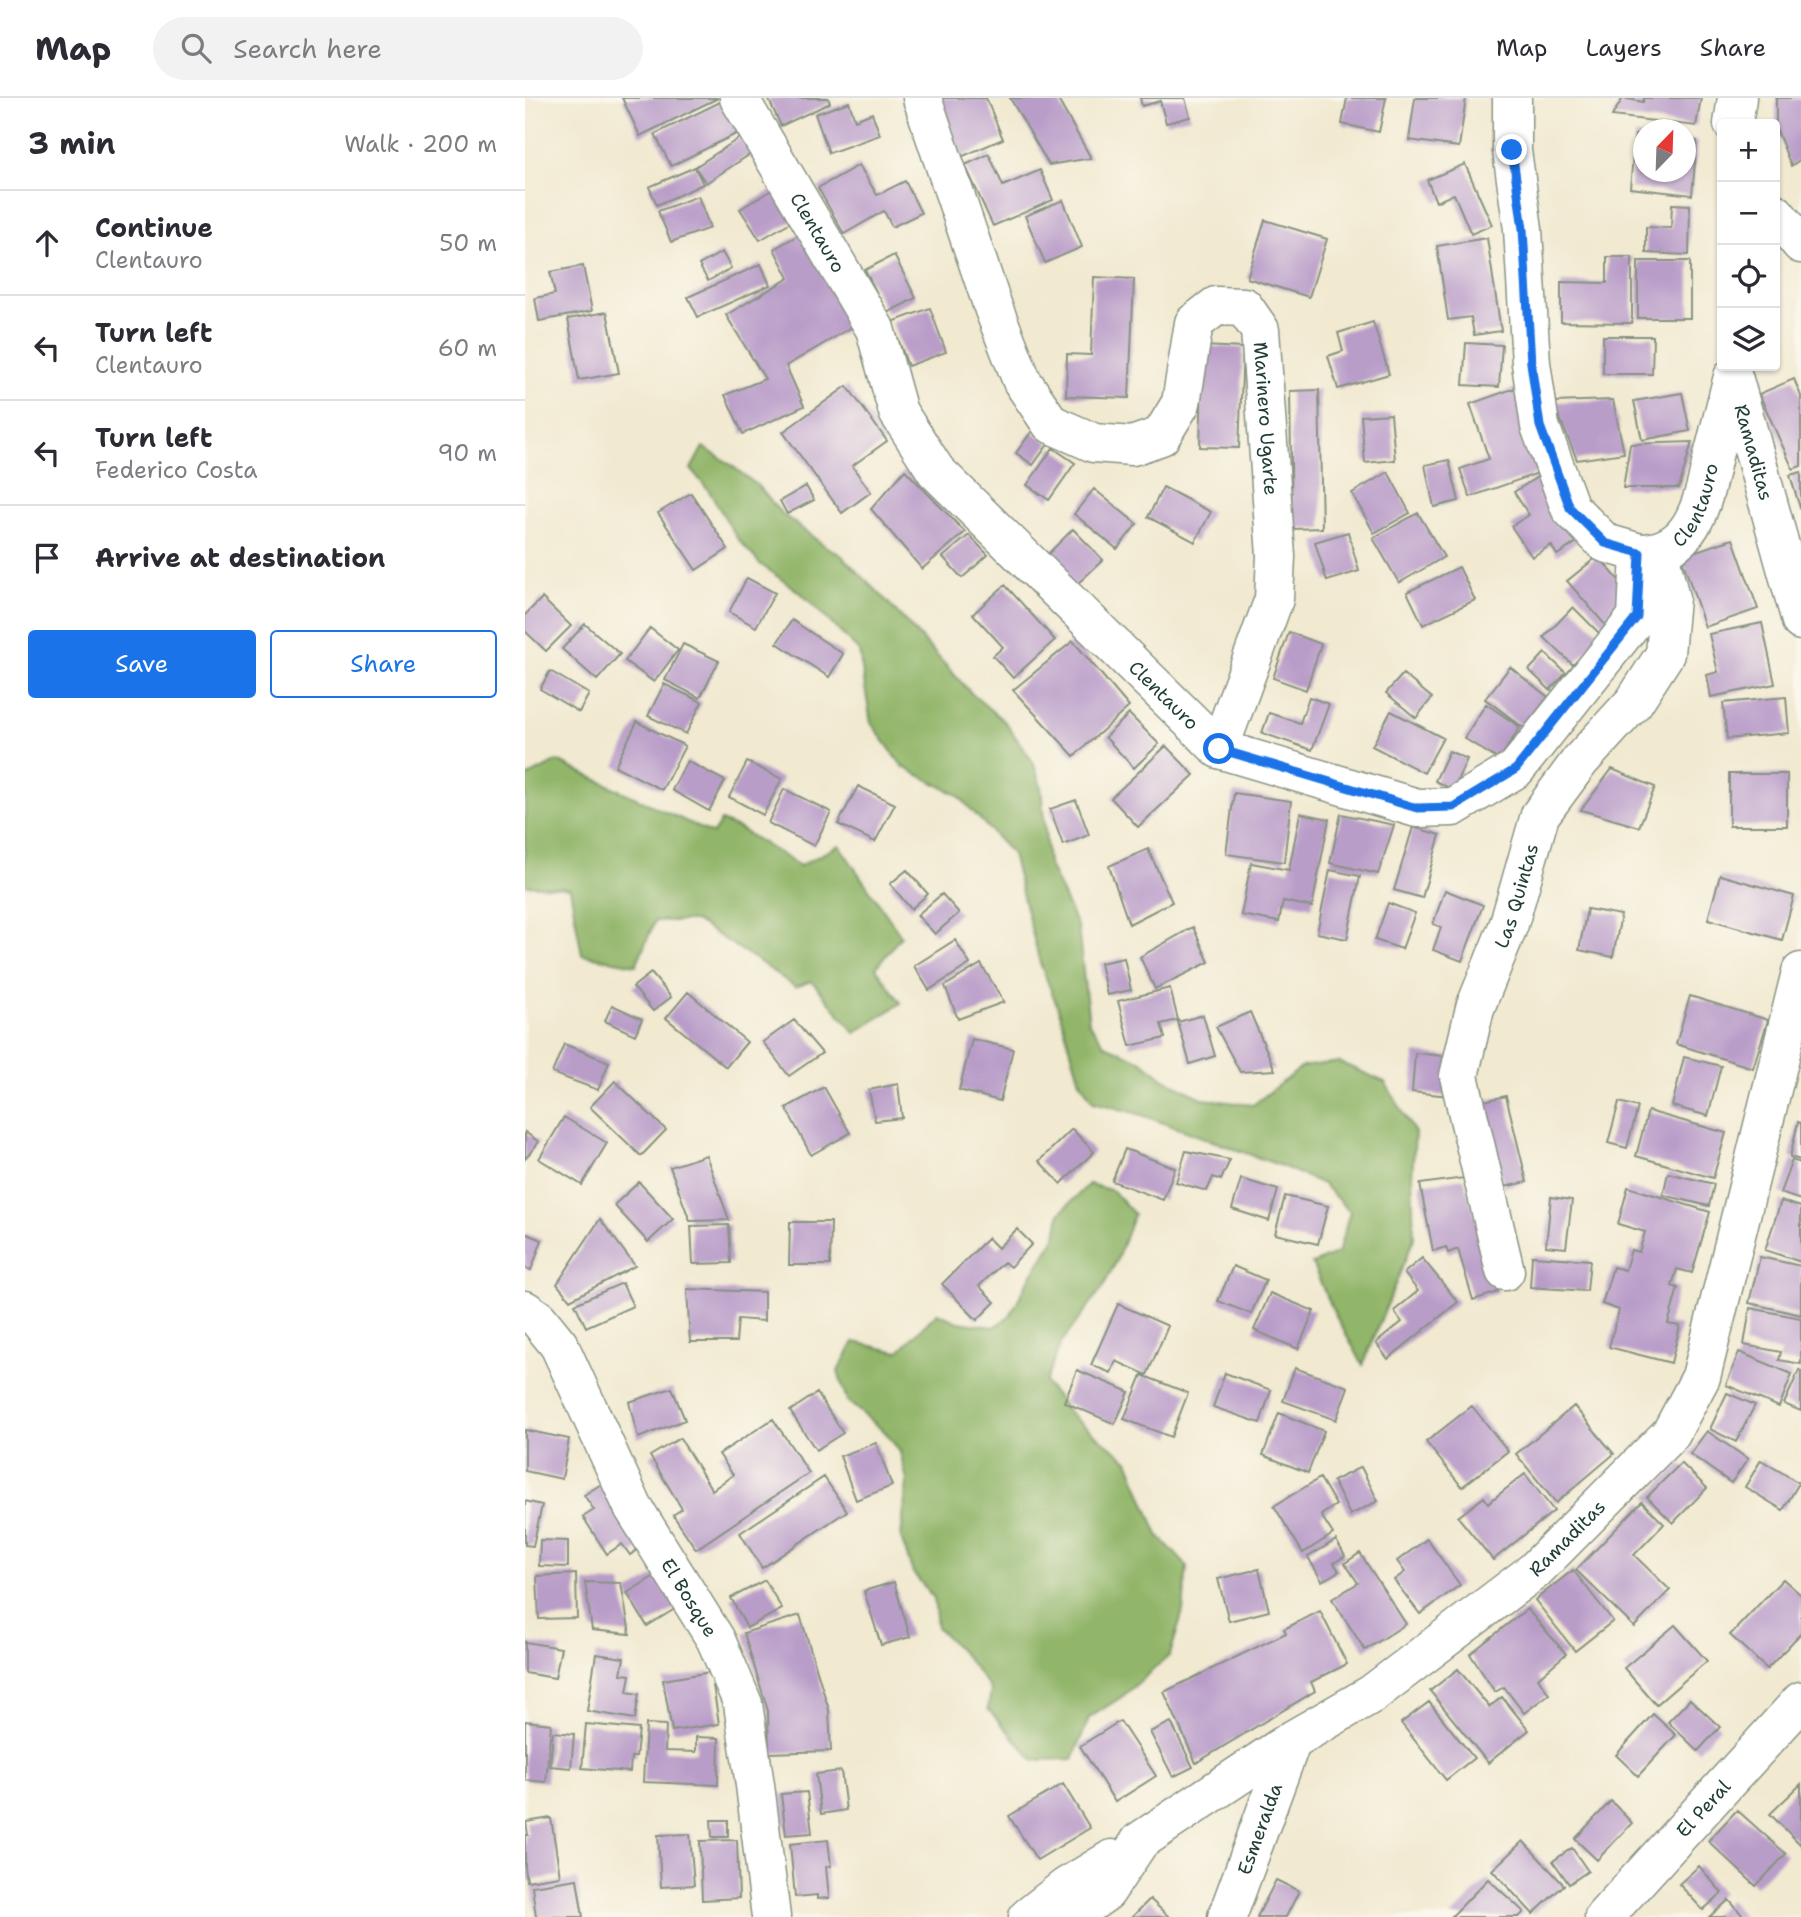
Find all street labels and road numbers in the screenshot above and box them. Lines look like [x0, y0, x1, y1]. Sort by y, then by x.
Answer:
street label: Clentauro [785, 188, 851, 277]
street label: Marinero Ugarte [1248, 341, 1284, 496]
street label: Ramaditas [1729, 401, 1779, 503]
street label: Clentauro [1667, 461, 1723, 552]
street label: Clentauro [1124, 655, 1205, 735]
street label: Las Quintas [1488, 841, 1544, 952]
street label: Ramaditas [1523, 1494, 1611, 1582]
street label: El Bosque [656, 1554, 723, 1641]
street label: El Peral [1670, 1774, 1736, 1843]
street label: Esmeralda [1231, 1779, 1288, 1878]

